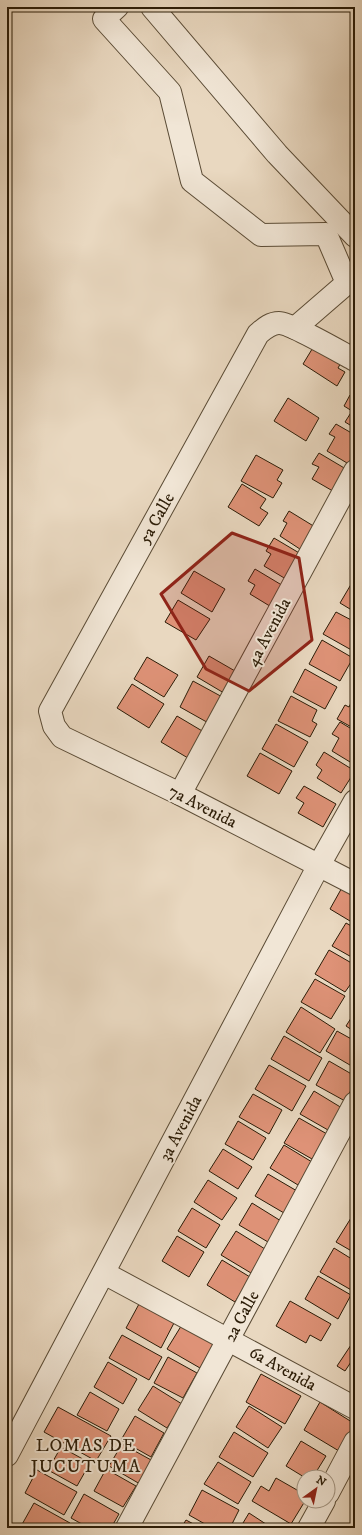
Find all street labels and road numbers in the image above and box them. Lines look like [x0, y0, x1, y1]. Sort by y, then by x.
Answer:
street label: 5a Calle [134, 489, 180, 548]
street label: 4a Avenida [242, 594, 296, 671]
street label: 7a Avenida [165, 780, 241, 834]
street label: 3a Avenida [154, 1091, 208, 1165]
street label: 2a Calle [219, 1287, 264, 1346]
street label: 6a Avenida [245, 1341, 321, 1397]

